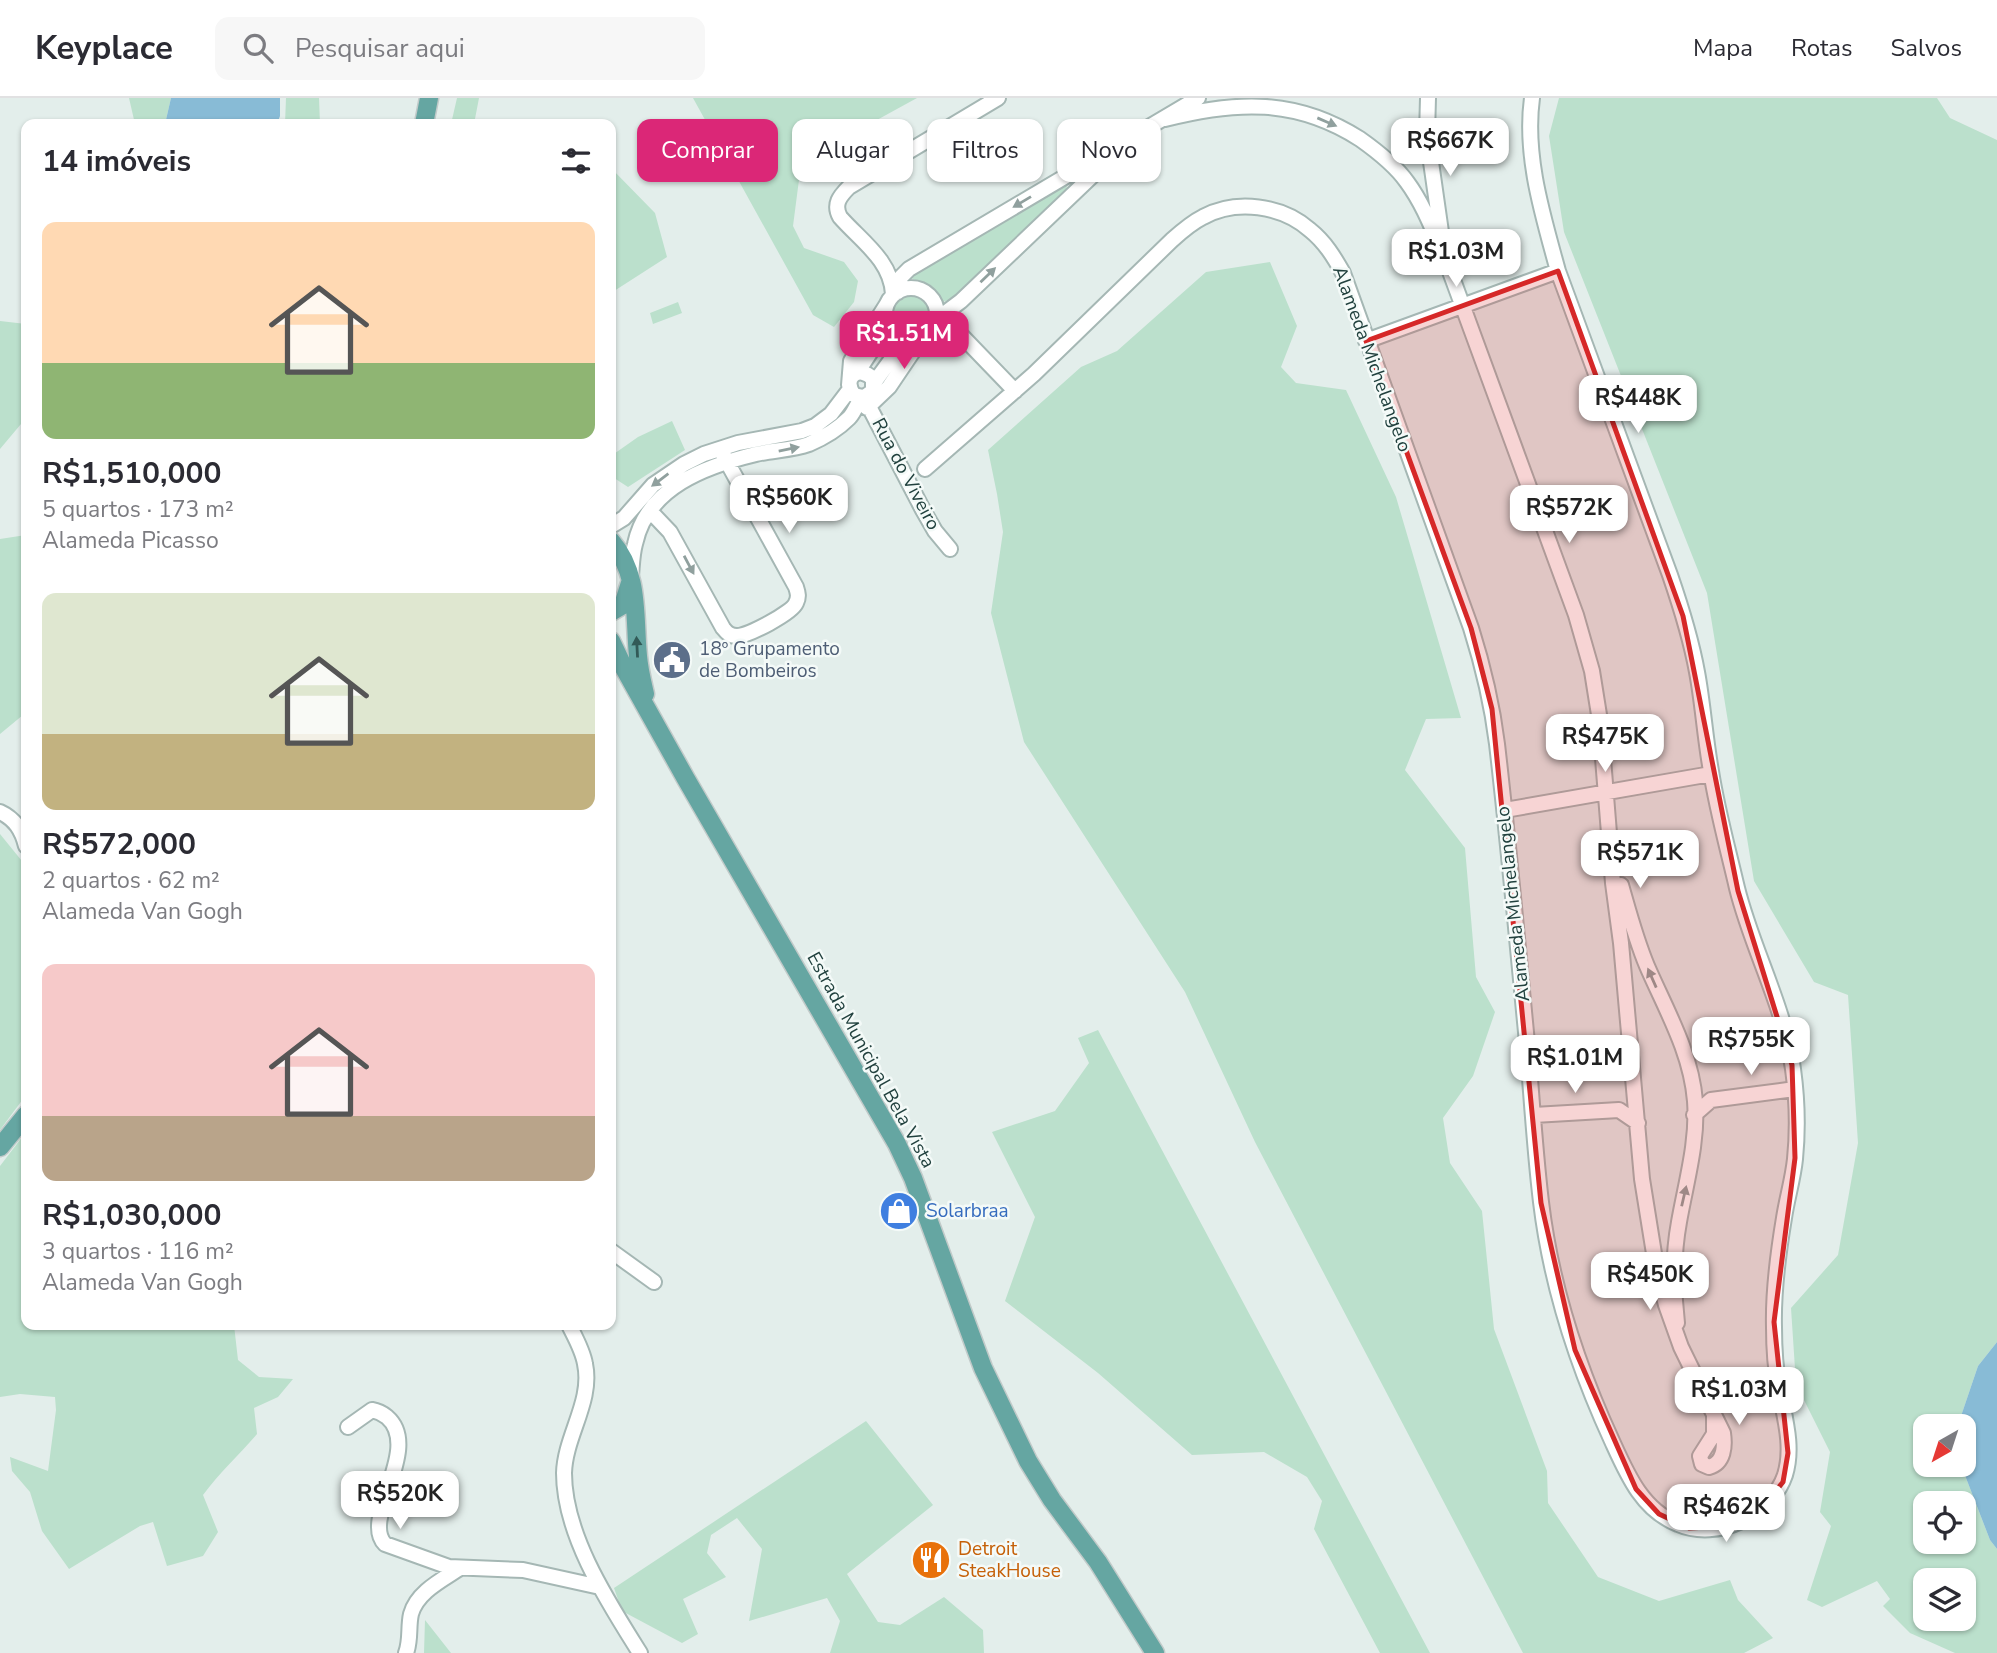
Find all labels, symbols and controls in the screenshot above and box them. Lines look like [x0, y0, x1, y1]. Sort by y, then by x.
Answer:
search box [215, 17, 705, 80]
text: Keyplace [35, 26, 173, 71]
icon: search [239, 29, 277, 67]
text: Pesquisar aqui [295, 31, 465, 66]
text: Mapa [1693, 32, 1753, 64]
text: Rotas [1791, 32, 1853, 64]
text: Salvos [1891, 32, 1962, 64]
one-way arrow [1317, 117, 1338, 128]
pin: R$667K [1393, 118, 1507, 178]
chip: Comprar [637, 119, 778, 182]
chip: Alugar [792, 119, 913, 182]
chip: Filtros [927, 119, 1043, 182]
chip: Novo [1057, 119, 1161, 182]
text: R$667K [1407, 125, 1493, 156]
text: 14 imóveis [42, 141, 191, 182]
icon: filters [557, 142, 595, 180]
one-way arrow [1012, 196, 1031, 209]
pin: R$1.03M [1391, 230, 1521, 289]
text: R$1.03M [1408, 236, 1504, 267]
street label: Alameda Michelangelo [1326, 262, 1418, 456]
icon: home [256, 267, 382, 393]
one-way arrow [979, 267, 996, 283]
pin: R$1.51M [839, 312, 969, 371]
text: R$1.51M [856, 318, 952, 349]
pin: R$448K [1581, 376, 1695, 435]
text: R$448K [1595, 382, 1681, 413]
street label: Rua do Viveiro [865, 413, 947, 535]
one-way arrow [778, 443, 800, 454]
text: R$1,510,000 [42, 453, 221, 494]
one-way arrow [651, 473, 670, 487]
pin: R$560K [732, 476, 846, 535]
text: R$560K [746, 482, 832, 513]
pin: R$572K [1512, 486, 1626, 545]
text: R$572K [1526, 492, 1612, 523]
text: 5 quartos · 173 m² [42, 494, 234, 525]
text: Alameda Picasso [42, 525, 219, 556]
one-way arrow [683, 556, 695, 576]
one-way arrow [632, 636, 643, 658]
place label: 18º Grupamento de Bombeiros [699, 636, 840, 684]
icon: home [256, 638, 382, 764]
public building icon: 18º Grupamento de Bombeiros [651, 639, 693, 681]
pin: R$475K [1548, 714, 1662, 774]
text: R$475K [1562, 721, 1648, 752]
street label: Alameda Michelangelo [1490, 805, 1536, 1003]
text: R$572,000 [42, 824, 196, 865]
pin: R$571K [1583, 830, 1697, 890]
text: R$571K [1597, 837, 1683, 868]
text: 2 quartos · 62 m² [42, 865, 220, 896]
text: Alameda Van Gogh [42, 896, 243, 927]
street label: Estrada Municipal Bela Vista [801, 947, 941, 1173]
one-way arrow [1646, 967, 1657, 988]
icon: home [256, 1009, 382, 1135]
pin: R$755K [1694, 1018, 1808, 1077]
text: R$755K [1708, 1024, 1794, 1055]
pin: R$1.01M [1510, 1035, 1640, 1095]
text: R$1.01M [1527, 1042, 1623, 1073]
one-way arrow [1679, 1185, 1690, 1207]
shop icon: Solarbraa [878, 1190, 920, 1232]
text: R$1,030,000 [42, 1195, 221, 1236]
place label: Solarbraa [926, 1198, 1009, 1224]
text: 3 quartos · 116 m² [42, 1236, 234, 1267]
pin: R$450K [1593, 1252, 1707, 1312]
text: R$450K [1607, 1259, 1693, 1290]
text: Alameda Van Gogh [42, 1267, 243, 1298]
pin: R$1.03M [1674, 1368, 1804, 1427]
text: R$1.03M [1691, 1374, 1787, 1405]
north arrow [1913, 1414, 1976, 1477]
map controls [1913, 1414, 1976, 1631]
pin: R$520K [343, 1472, 457, 1531]
text: R$520K [357, 1478, 443, 1509]
pin: R$462K [1669, 1484, 1783, 1544]
text: R$462K [1683, 1491, 1769, 1522]
button: locate [1913, 1491, 1976, 1554]
place label: Detroit SteakHouse [958, 1536, 1061, 1584]
restaurant icon: Detroit SteakHouse [910, 1539, 952, 1581]
button: layers [1913, 1568, 1976, 1631]

